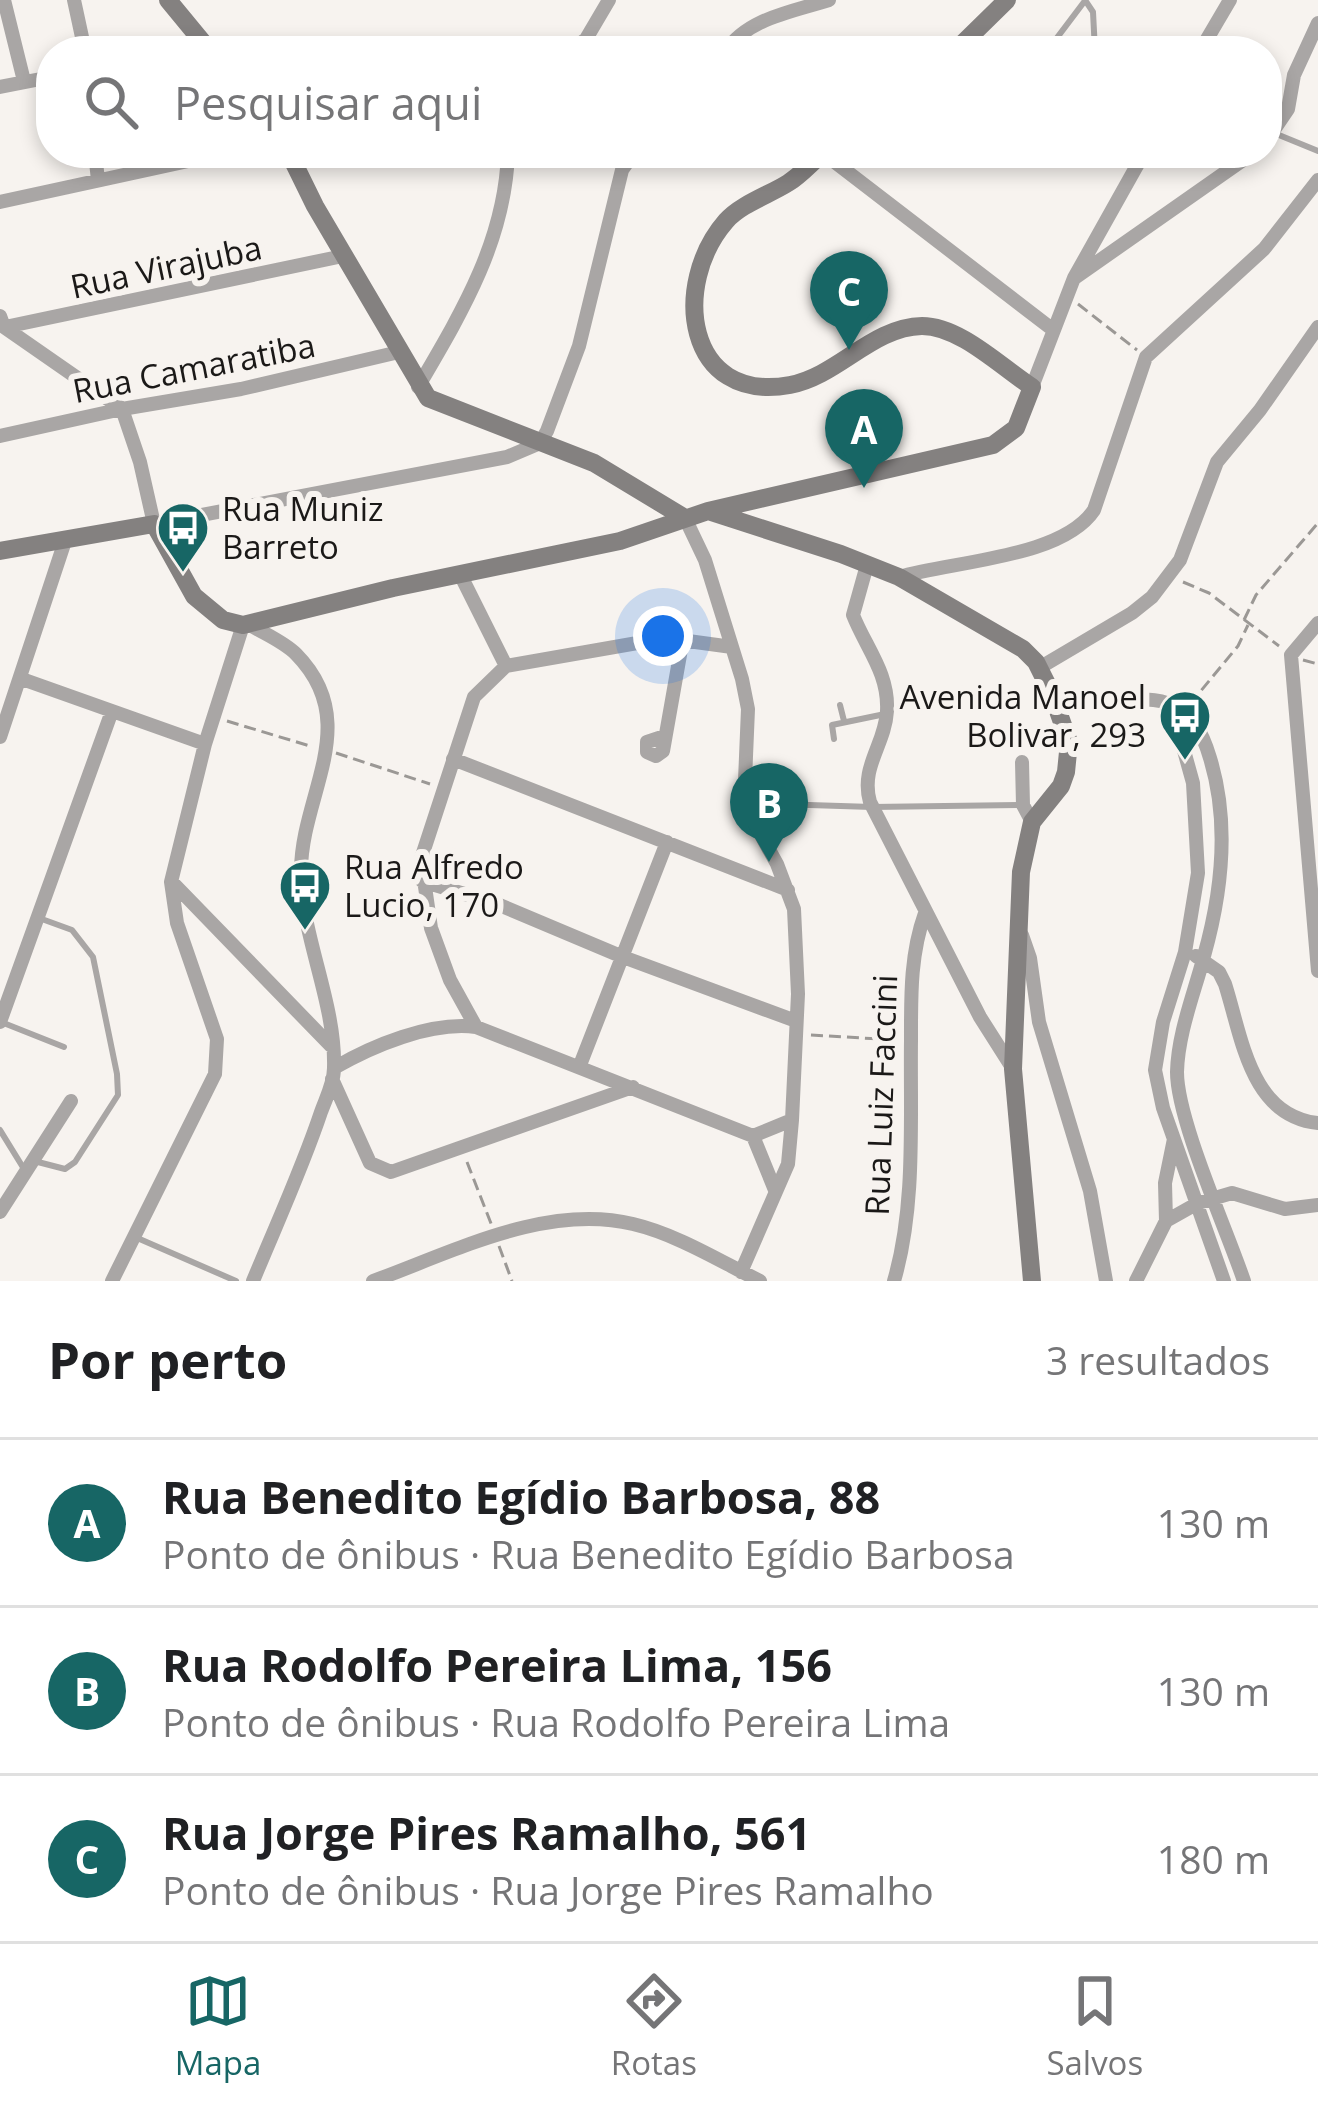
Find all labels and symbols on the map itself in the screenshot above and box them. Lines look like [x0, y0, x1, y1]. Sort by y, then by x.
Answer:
street label: Rua Virajuba [66, 224, 266, 309]
pin: C [810, 251, 888, 350]
street label: Rua Camaratiba [69, 322, 319, 413]
pin: A [825, 389, 903, 488]
place label: Rua Muniz Barreto [222, 486, 383, 569]
bus stop icon: Rua Muniz Barreto [155, 500, 211, 574]
your location [633, 606, 693, 666]
place label: Avenida Manoel Bolivar, 293 [899, 674, 1146, 757]
bus stop icon: Avenida Manoel Bolivar, 293 [1157, 688, 1213, 762]
pin: B [730, 763, 808, 862]
place label: Rua Alfredo Lucio, 170 [344, 844, 524, 927]
bus stop icon: Rua Alfredo Lucio, 170 [277, 858, 333, 932]
street label: Rua Luiz Faccini [854, 974, 907, 1216]

